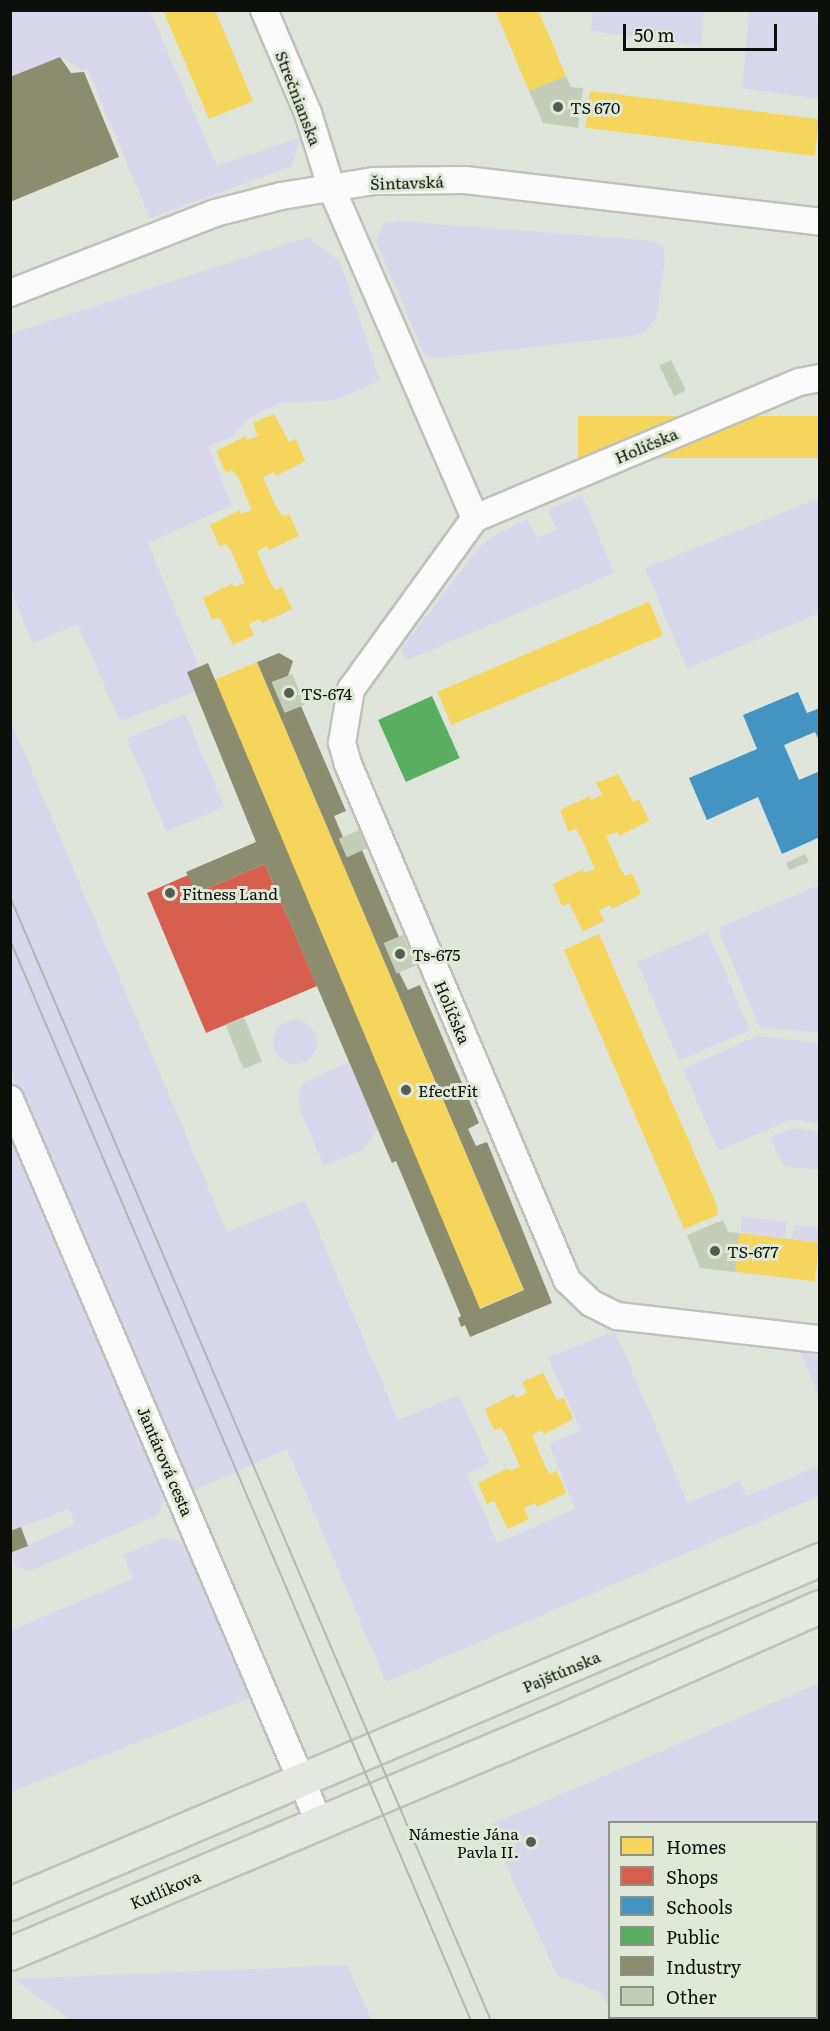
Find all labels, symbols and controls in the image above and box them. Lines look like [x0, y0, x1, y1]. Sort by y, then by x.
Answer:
scale bar [626, 12, 780, 50]
text: 50 m [634, 21, 675, 48]
street label: Strečnianska [272, 48, 326, 148]
place label: TS 670 [570, 97, 620, 117]
marker: TS 670 [551, 100, 565, 114]
street label: Šintavská [370, 171, 444, 193]
street label: Holíčska [612, 423, 680, 467]
place label: TS-674 [301, 683, 352, 703]
marker: TS-674 [282, 686, 296, 700]
place label: Fitness Land [182, 883, 278, 903]
marker: Fitness Land [163, 886, 177, 900]
place label: Ts-675 [412, 944, 460, 964]
marker: Ts-675 [393, 947, 407, 961]
street label: Holíčska [431, 978, 475, 1046]
place label: EfectFit [418, 1080, 478, 1100]
marker: EfectFit [399, 1083, 413, 1097]
place label: TS-677 [727, 1241, 779, 1261]
marker: TS-677 [708, 1244, 722, 1258]
street label: Jantárová cesta [134, 1403, 198, 1519]
street label: Pajštúnska [519, 1646, 603, 1696]
legend [608, 1821, 818, 2019]
place label: Námestie Jána Pavla II. [408, 1823, 519, 1861]
text: Homes [666, 1833, 726, 1860]
marker: Námestie Jána Pavla II. [524, 1835, 538, 1849]
text: Shops [666, 1863, 718, 1890]
street label: Kutlíkova [127, 1866, 203, 1912]
text: Schools [666, 1893, 732, 1920]
text: Public [666, 1923, 720, 1950]
text: Industry [666, 1953, 741, 1980]
text: Other [666, 1983, 716, 2010]

